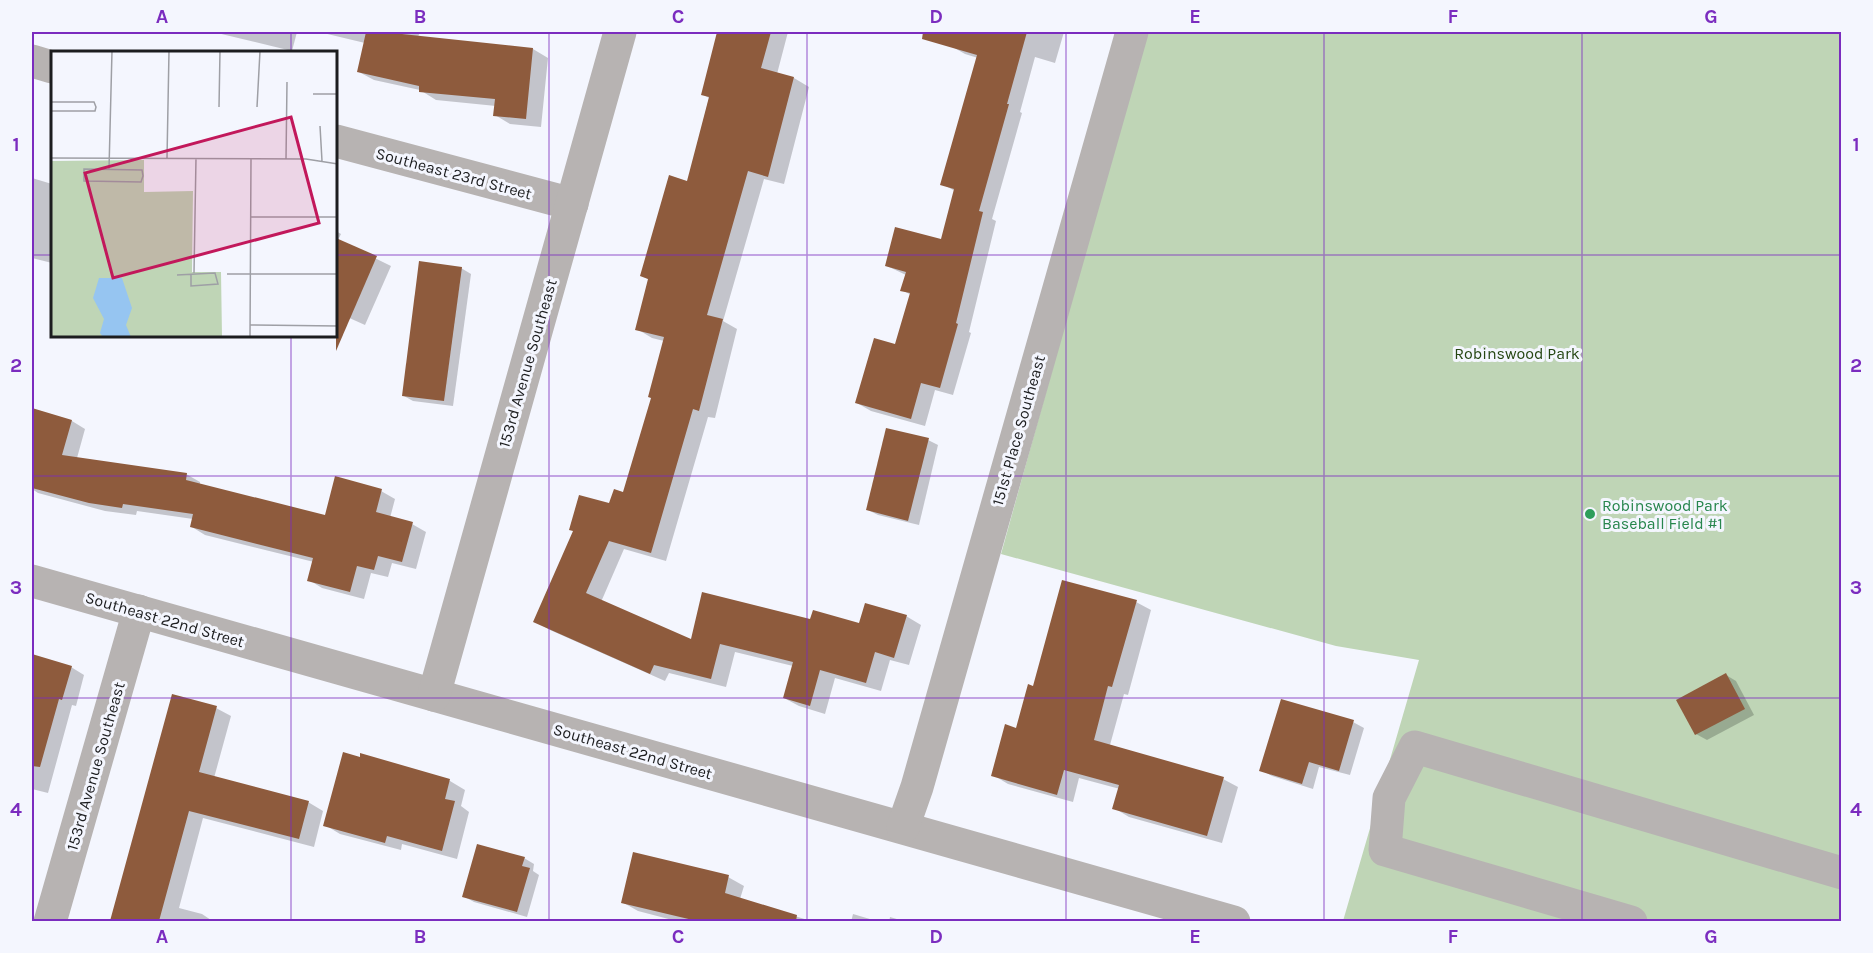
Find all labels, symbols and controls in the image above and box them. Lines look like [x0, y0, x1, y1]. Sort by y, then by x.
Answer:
text: A [156, 5, 169, 28]
text: B [414, 5, 426, 28]
text: C [672, 5, 684, 28]
text: D [929, 5, 943, 28]
text: E [1189, 5, 1201, 28]
text: F [1448, 5, 1459, 28]
text: G [1704, 5, 1718, 28]
inset map [51, 51, 338, 338]
text: 1 [12, 133, 20, 156]
text: 1 [1852, 133, 1860, 156]
street label: Southeast 23rd Street [374, 144, 534, 203]
street label: 153rd Avenue Southeast [494, 277, 561, 450]
park label: Robinswood Park [1454, 344, 1580, 363]
street label: 151st Place Southeast [988, 353, 1049, 507]
text: 2 [10, 354, 22, 377]
text: 2 [1850, 354, 1862, 377]
place label: Robinswood Park Baseball Field #1 [1602, 496, 1728, 533]
marker: Robinswood Park Baseball Field #1 [1583, 507, 1597, 521]
text: 3 [10, 576, 22, 599]
text: 3 [1850, 576, 1862, 599]
street label: Southeast 22nd Street [83, 588, 247, 651]
street label: 153rd Avenue Southeast [62, 680, 129, 853]
street label: Southeast 22nd Street [551, 720, 715, 783]
text: 4 [10, 798, 22, 821]
text: 4 [1850, 798, 1862, 821]
text: A [156, 925, 169, 948]
text: B [414, 925, 426, 948]
text: C [672, 925, 684, 948]
text: D [929, 925, 943, 948]
text: E [1189, 925, 1201, 948]
text: F [1448, 925, 1459, 948]
text: G [1704, 925, 1718, 948]

